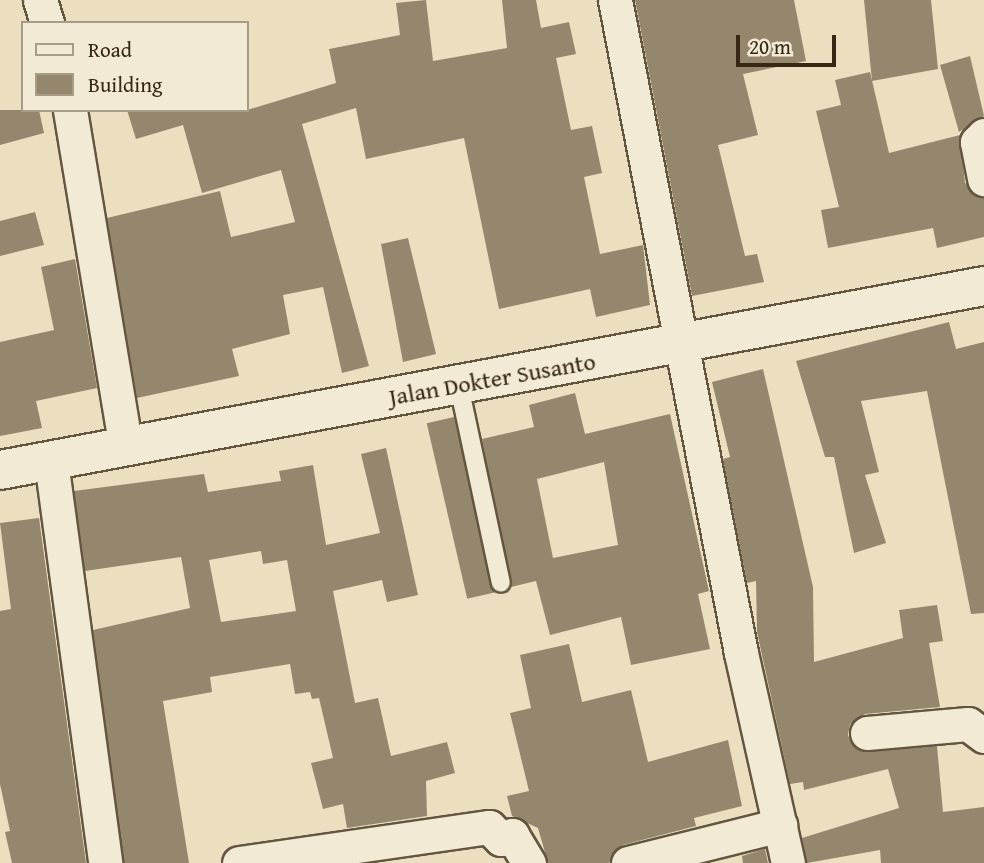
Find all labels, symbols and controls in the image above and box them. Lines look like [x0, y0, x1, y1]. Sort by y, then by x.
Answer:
legend [21, 21, 248, 112]
scale bar [739, 21, 839, 65]
text: 20 m [749, 31, 791, 62]
text: Road [88, 34, 132, 65]
text: Building [88, 69, 162, 100]
street label: Jalan Dokter Susanto [386, 347, 598, 411]

